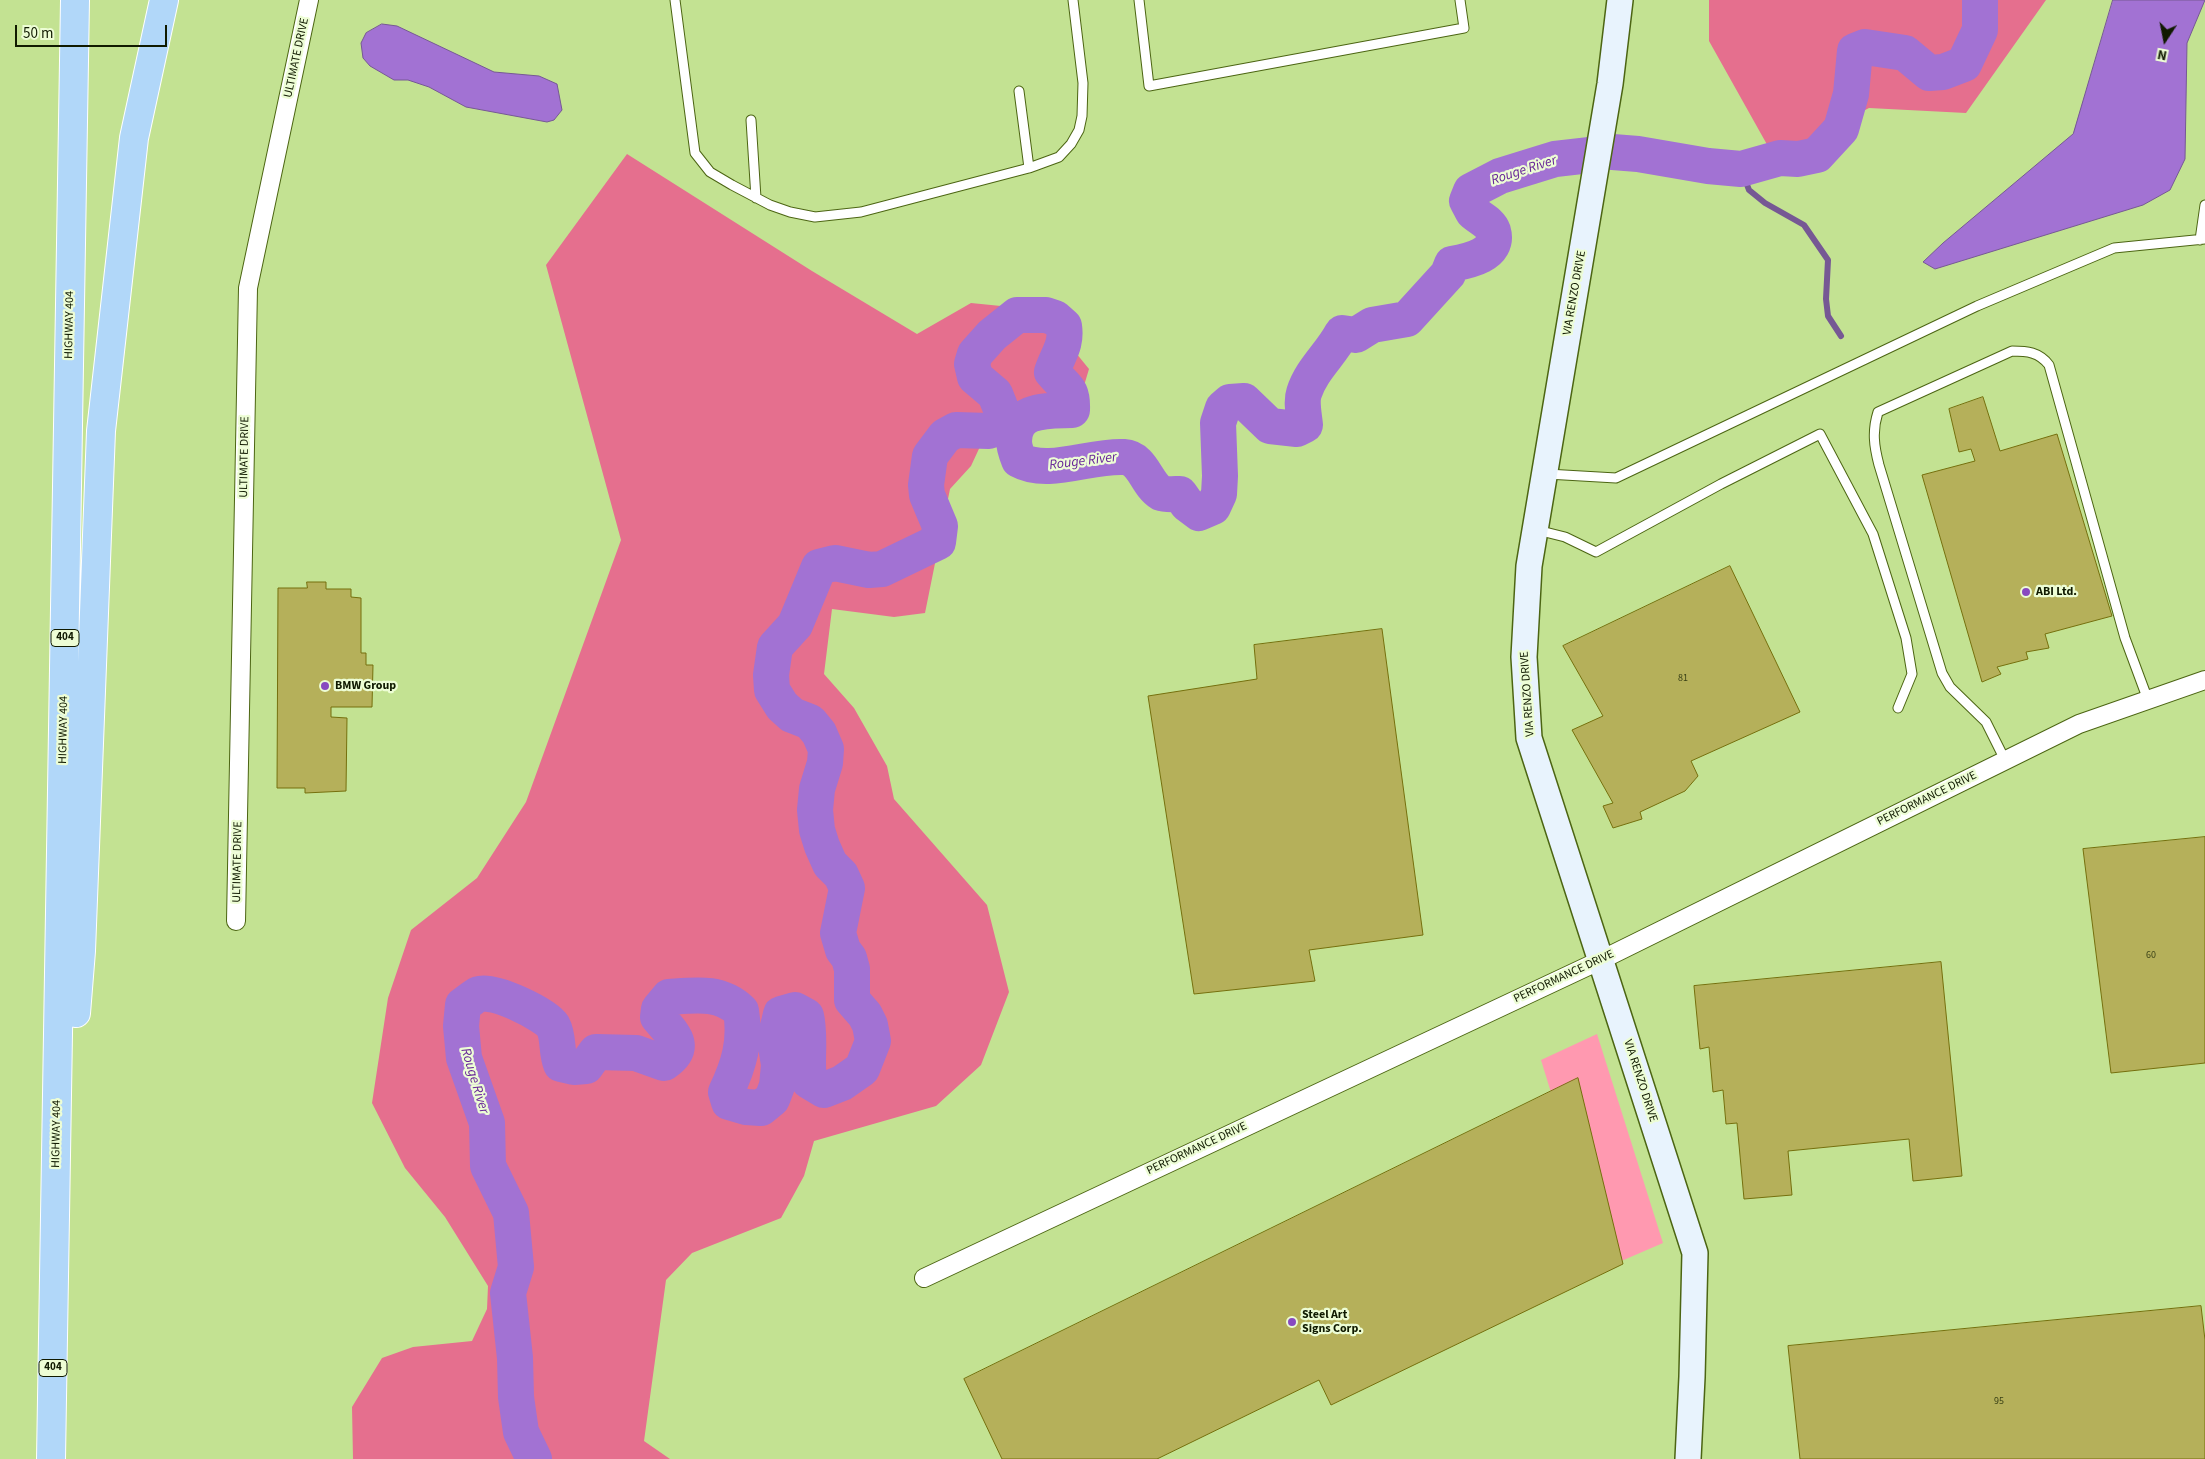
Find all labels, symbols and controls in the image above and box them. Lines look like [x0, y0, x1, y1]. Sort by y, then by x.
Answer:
scale bar [18, 15, 170, 47]
north arrow [2140, 15, 2190, 65]
street label: ULTIMATE DRIVE [282, 17, 312, 99]
text: 50 m [23, 23, 53, 44]
text: N [2156, 44, 2169, 65]
water label: Rouge River [1489, 153, 1559, 189]
street label: VIA RENZO DRIVE [1560, 250, 1590, 336]
street label: HIGHWAY 404 [62, 291, 78, 359]
street label: ULTIMATE DRIVE [237, 416, 253, 498]
water label: Rouge River [1048, 450, 1118, 474]
place label: ABI Ltd. [2036, 585, 2077, 599]
marker: ABI Ltd. [2020, 586, 2032, 598]
road number: 404 [51, 630, 79, 646]
street label: VIA RENZO DRIVE [1518, 651, 1538, 737]
house number: 81 [1678, 673, 1688, 685]
place label: BMW Group [335, 679, 396, 693]
marker: BMW Group [319, 680, 331, 692]
street label: HIGHWAY 404 [56, 696, 72, 764]
street label: PERFORMANCE DRIVE [1875, 769, 1979, 829]
street label: ULTIMATE DRIVE [230, 821, 246, 903]
street label: PERFORMANCE DRIVE [1512, 947, 1616, 1007]
house number: 60 [2146, 950, 2156, 962]
street label: VIA RENZO DRIVE [1620, 1038, 1660, 1124]
water label: Rouge River [456, 1046, 492, 1116]
street label: HIGHWAY 404 [49, 1100, 65, 1168]
street label: PERFORMANCE DRIVE [1145, 1119, 1249, 1179]
place label: Steel Art Signs Corp. [1302, 1308, 1362, 1336]
marker: Steel Art Signs Corp. [1286, 1316, 1298, 1328]
road number: 404 [39, 1360, 67, 1376]
house number: 95 [1994, 1396, 2004, 1408]

